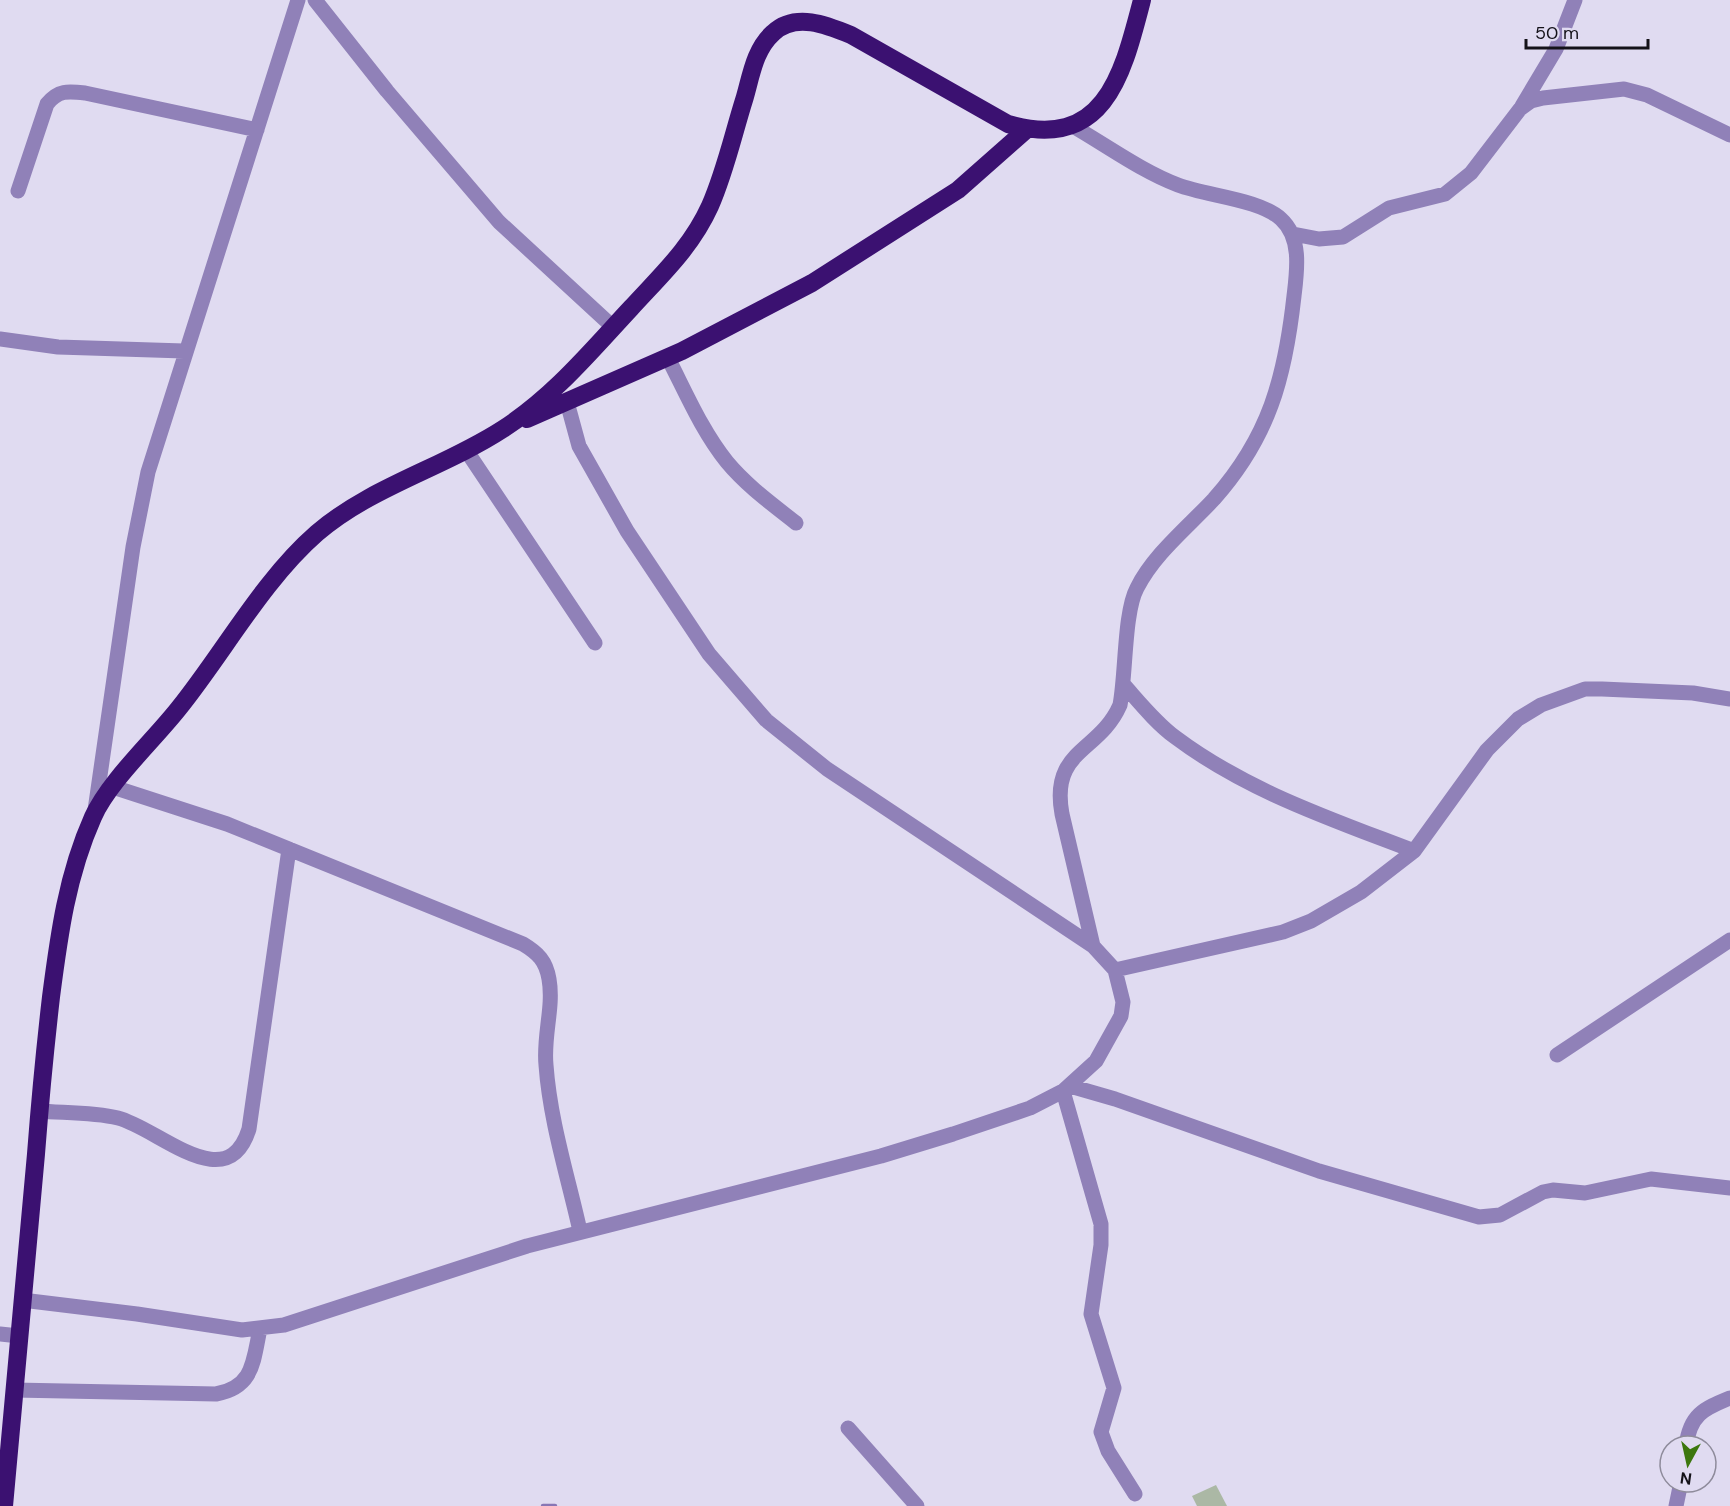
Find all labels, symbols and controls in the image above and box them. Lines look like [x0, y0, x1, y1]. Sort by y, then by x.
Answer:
scale bar [1526, 12, 1648, 50]
text: 50 m [1535, 21, 1579, 45]
north arrow [1658, 1434, 1718, 1494]
text: N [1679, 1467, 1693, 1490]

